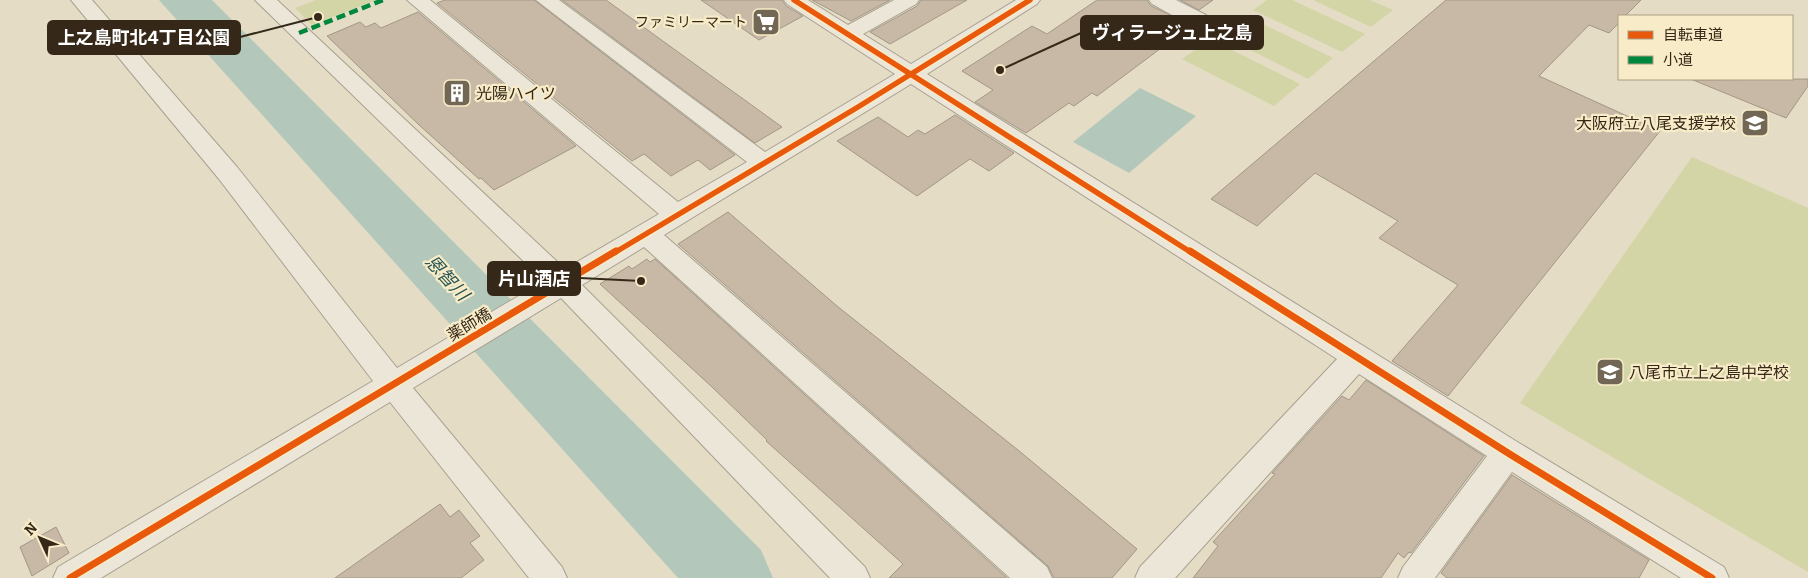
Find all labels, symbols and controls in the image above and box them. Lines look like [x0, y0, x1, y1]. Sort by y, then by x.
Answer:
supermarket icon: ファミリーマート [751, 7, 781, 37]
place label: ファミリーマート [635, 14, 747, 31]
legend [1618, 15, 1793, 80]
callout: ヴィラージュ上之島 [1081, 16, 1263, 49]
callout: 上之島町北4丁目公園 [48, 21, 240, 54]
text: ヴィラージュ上之島 [1092, 22, 1252, 44]
text: 自転車道 [1663, 26, 1723, 44]
text: 上之島町北4丁目公園 [58, 27, 230, 49]
text: 小道 [1663, 51, 1693, 69]
building icon: 光陽ハイツ [442, 78, 472, 108]
place label: 光陽ハイツ [476, 84, 556, 103]
school or university icon: 大阪府立八尾支援学校 [1740, 108, 1770, 138]
place label: 大阪府立八尾支援学校 [1576, 114, 1736, 133]
water label: 恩智川 [421, 251, 475, 307]
callout: 片山酒店 [488, 262, 580, 295]
text: 片山酒店 [498, 268, 570, 290]
street label: 薬師橋 [444, 304, 495, 345]
school or university icon: 八尾市立上之島中学校 [1595, 357, 1625, 387]
place label: 八尾市立上之島中学校 [1629, 363, 1789, 382]
north arrow [15, 513, 65, 563]
text: N [21, 519, 41, 539]

